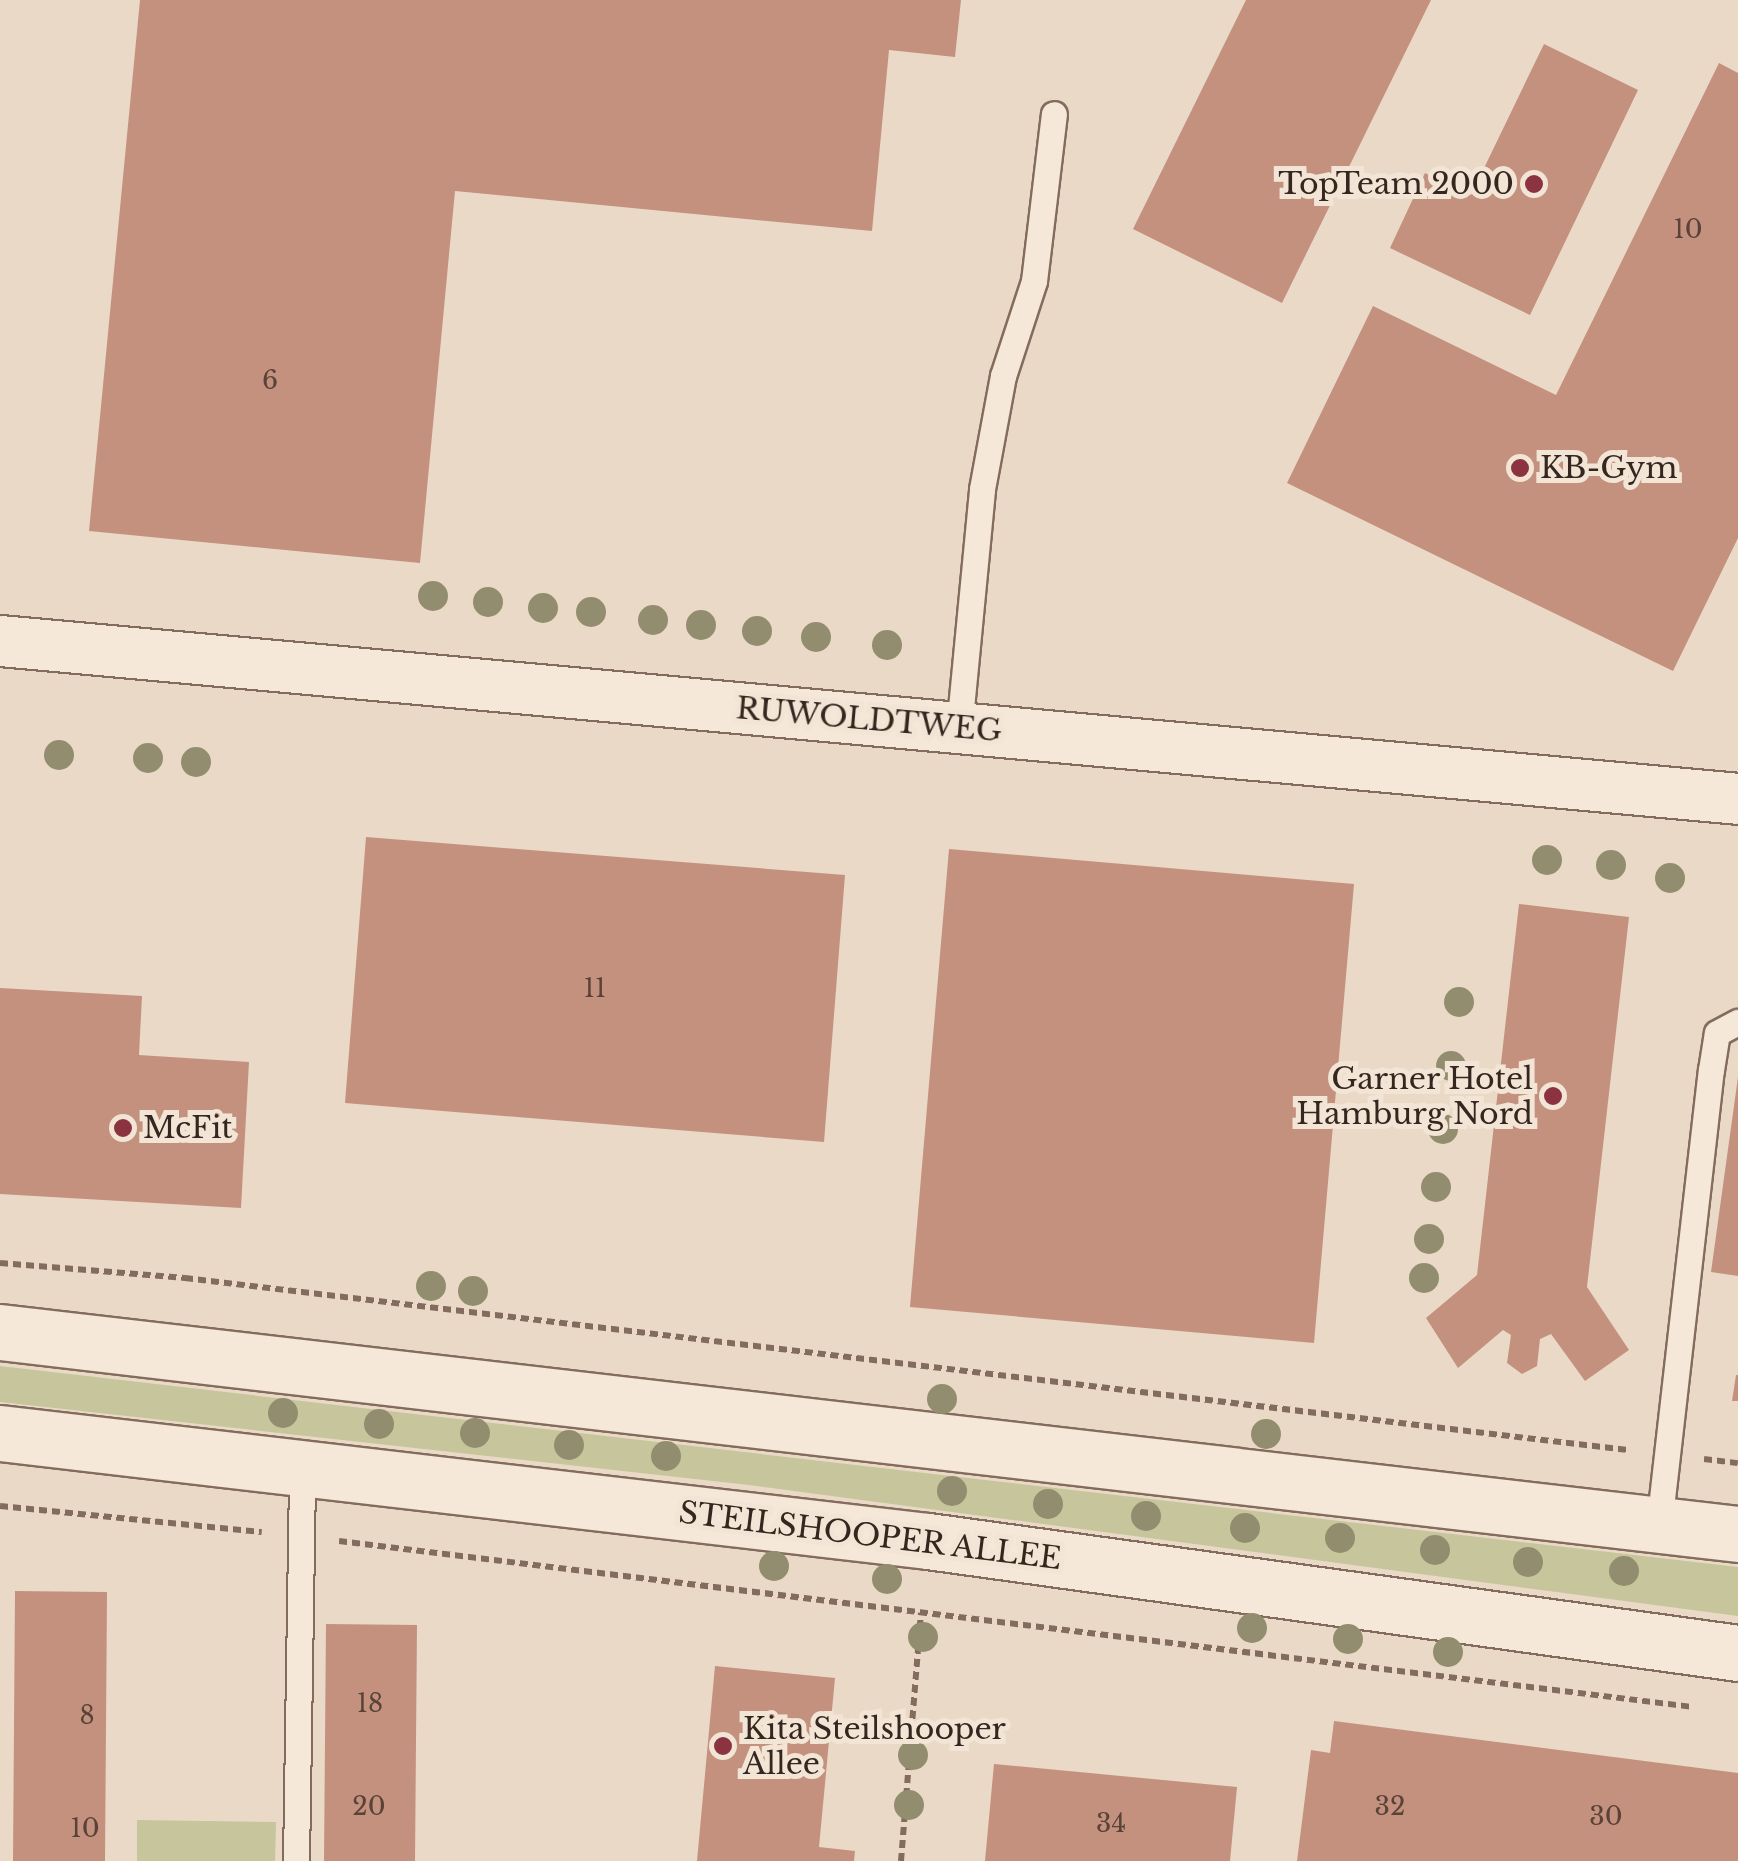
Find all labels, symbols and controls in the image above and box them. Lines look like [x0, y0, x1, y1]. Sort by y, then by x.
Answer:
place label: TopTeam 2000 [1278, 166, 1514, 202]
marker: TopTeam 2000 [1523, 173, 1545, 195]
house number: 10 [1674, 215, 1702, 245]
house number: 6 [262, 366, 278, 396]
place label: KB-Gym [1540, 450, 1677, 486]
marker: KB-Gym [1509, 457, 1531, 479]
street label: RUWOLDTWEG [735, 690, 1003, 750]
house number: 11 [584, 974, 606, 1004]
place label: Garner Hotel Hamburg Nord [1296, 1061, 1533, 1132]
marker: Garner Hotel Hamburg Nord [1542, 1085, 1564, 1107]
place label: McFit [143, 1110, 233, 1146]
marker: McFit [112, 1117, 134, 1139]
street label: STEILSHOOPER ALLEE [676, 1495, 1064, 1577]
house number: 18 [357, 1689, 383, 1719]
house number: 8 [79, 1701, 95, 1731]
place label: Kita Steilshooper Allee [743, 1711, 1006, 1782]
marker: Kita Steilshooper Allee [712, 1735, 734, 1757]
house number: 20 [352, 1792, 386, 1822]
house number: 32 [1375, 1792, 1405, 1822]
house number: 30 [1589, 1802, 1623, 1832]
house number: 34 [1096, 1809, 1126, 1839]
house number: 10 [71, 1814, 99, 1844]

